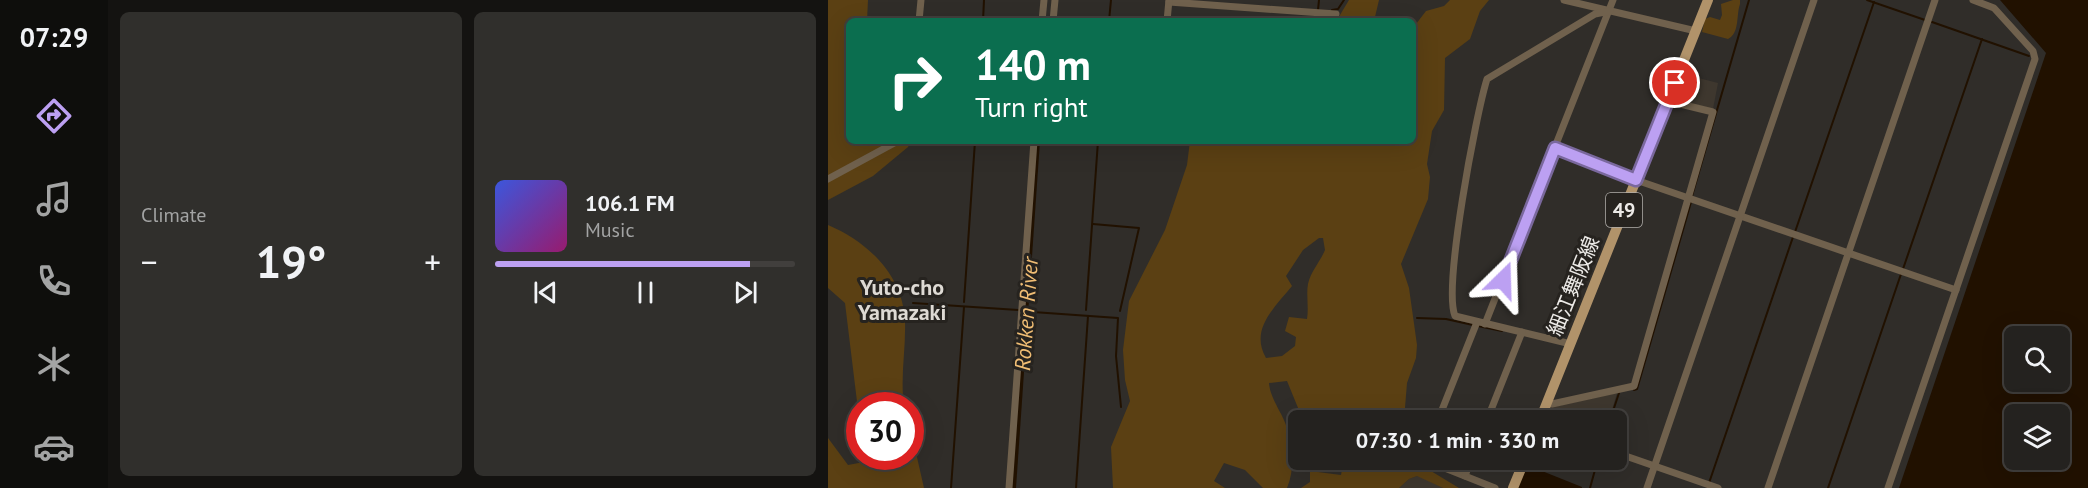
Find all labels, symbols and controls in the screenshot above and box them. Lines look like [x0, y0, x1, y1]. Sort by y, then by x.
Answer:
text: 07:29 [20, 20, 88, 54]
text: 140 m [975, 37, 1091, 92]
icon: right [876, 42, 954, 120]
pin [1649, 57, 1700, 108]
icon: arrive [1658, 66, 1691, 99]
text: Turn right [975, 90, 1088, 124]
icon: directions [33, 95, 75, 137]
icon: music [33, 178, 75, 220]
text: 106.1 FM [585, 189, 675, 217]
road number: 49 [1606, 193, 1642, 227]
text: Climate [141, 202, 207, 228]
text: Music [585, 217, 634, 243]
text: 19° [256, 232, 326, 290]
street label: 細江舞阪線 [1541, 232, 1605, 340]
text: − [141, 240, 158, 283]
text: + [424, 240, 441, 283]
position arrow [1471, 248, 1535, 312]
water label: Rokken River [1008, 254, 1044, 372]
icon: phone [33, 260, 75, 302]
district label: Yuto-cho Yamazaki [857, 273, 946, 326]
icon: previous [529, 276, 562, 309]
icon: pause [629, 276, 662, 309]
icon: next [729, 276, 762, 309]
map controls [2004, 326, 2070, 470]
button: search [2004, 326, 2070, 392]
icon: climate [33, 343, 75, 385]
speed limit sign: 30 [846, 392, 924, 470]
button: layers [2004, 404, 2070, 470]
icon: car [33, 426, 75, 468]
text: 07:30 · 1 min · 330 m [1356, 426, 1559, 454]

